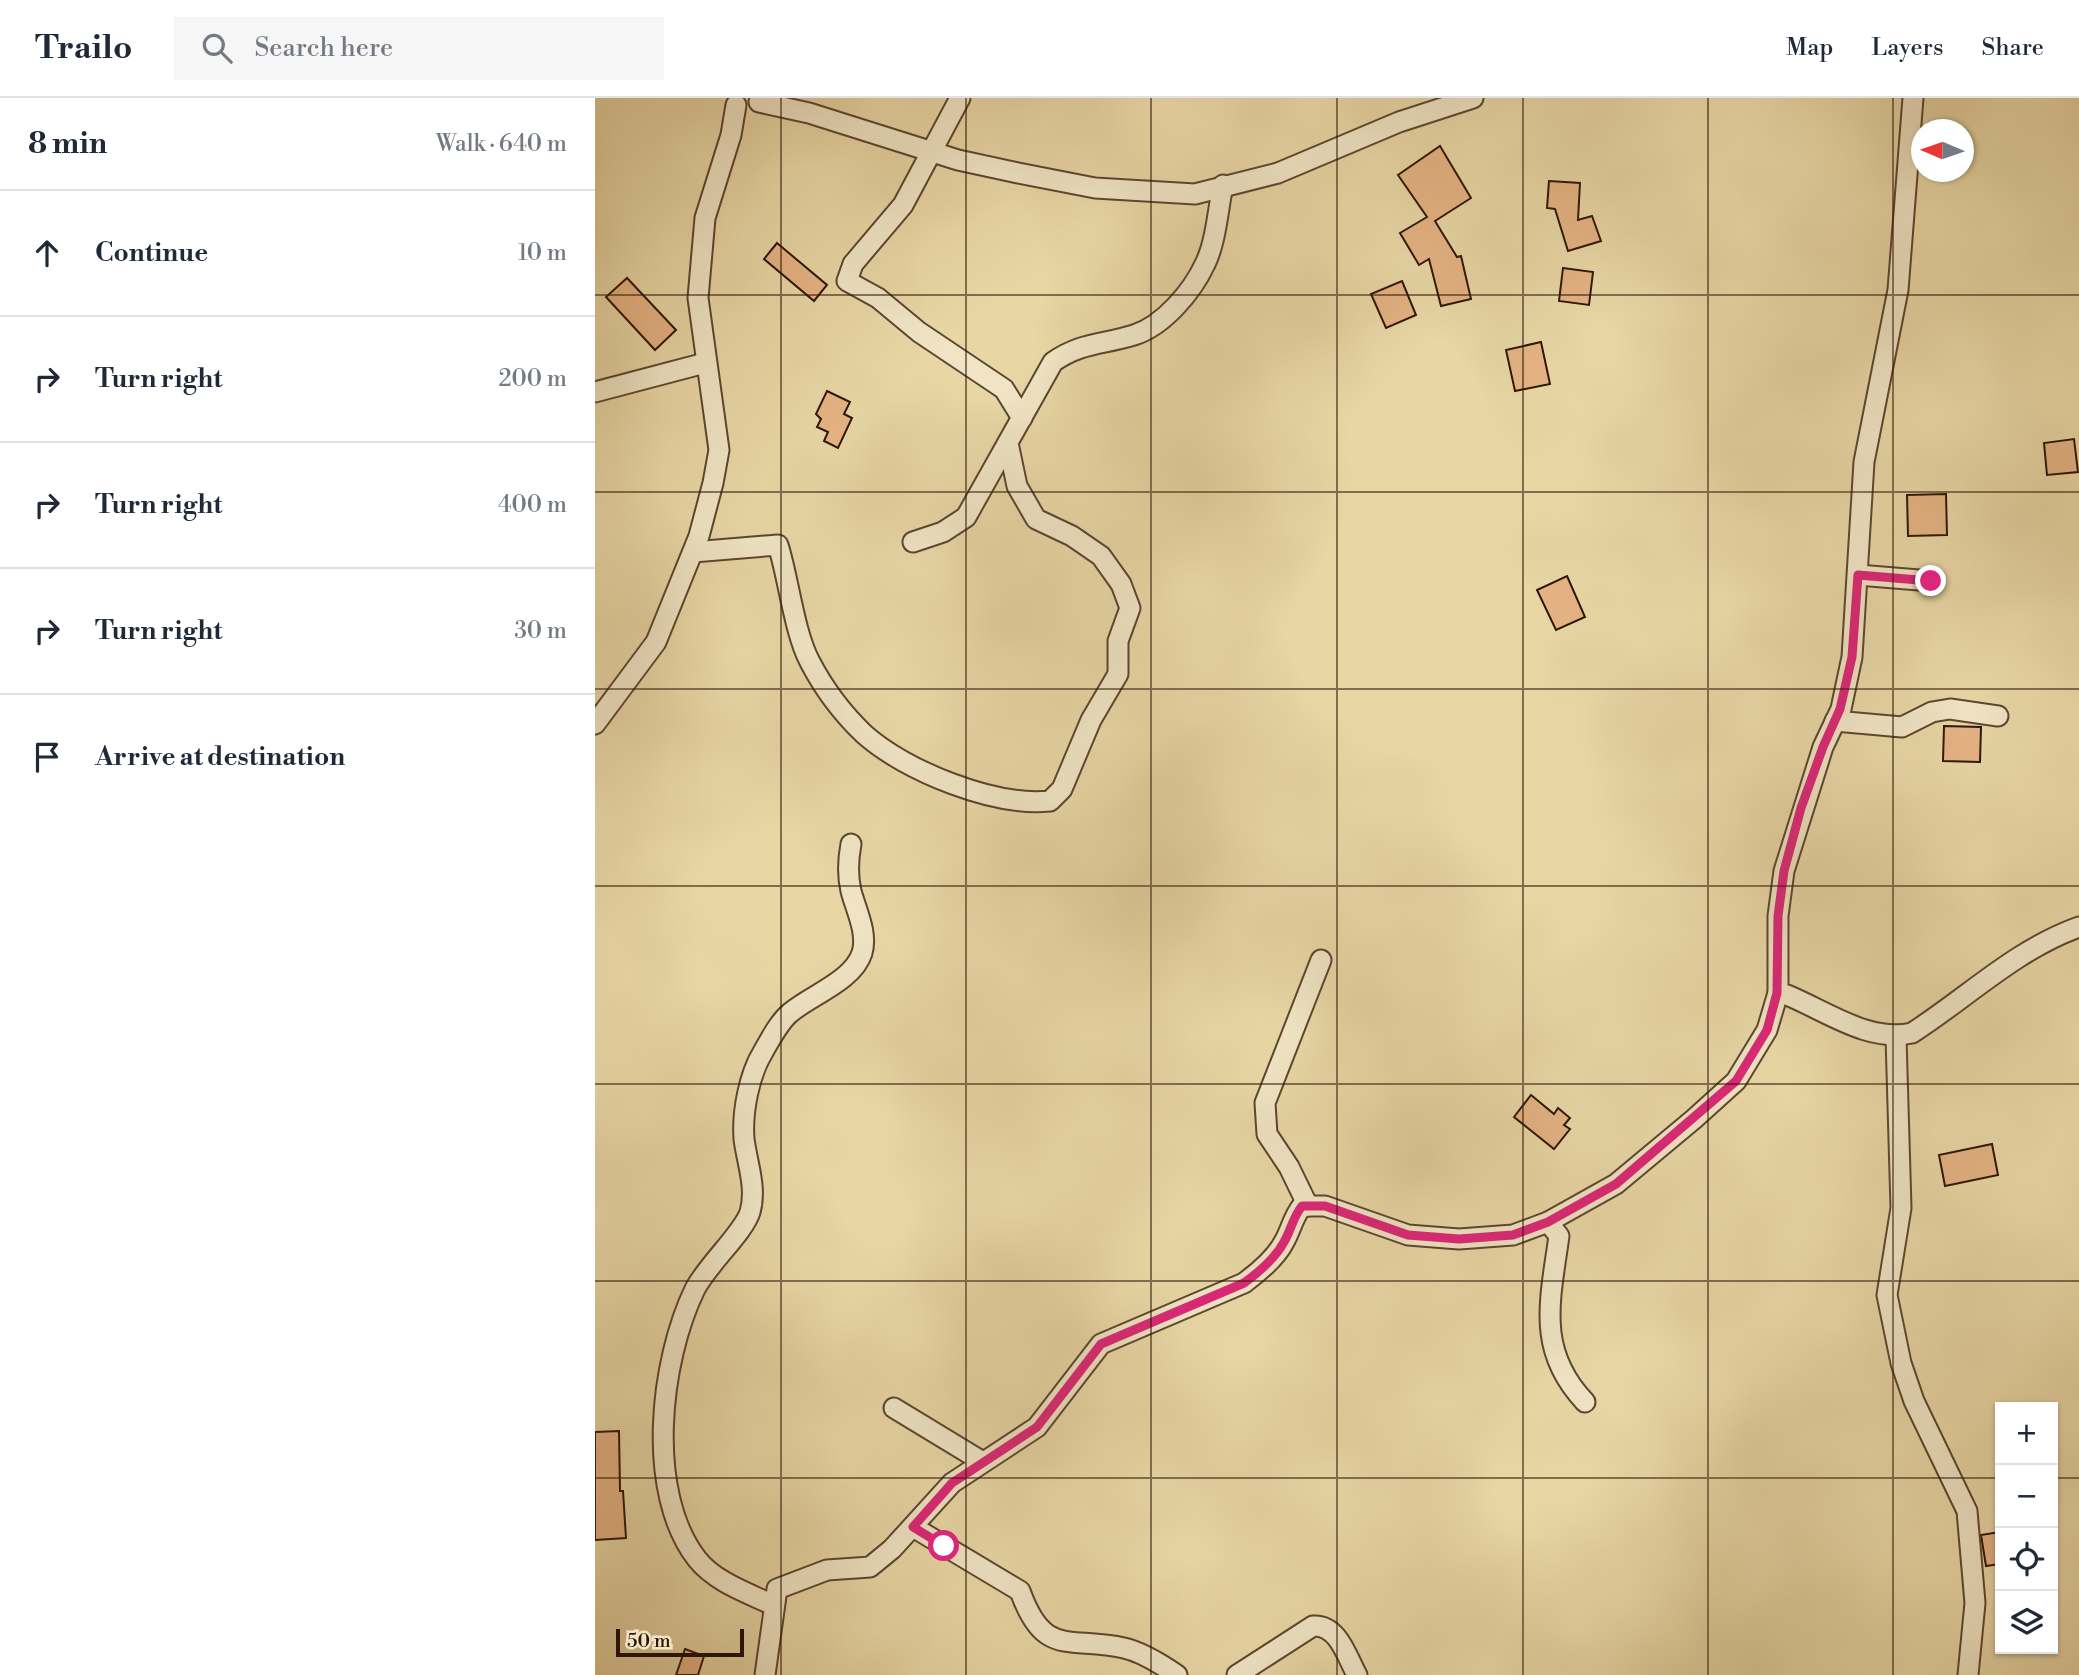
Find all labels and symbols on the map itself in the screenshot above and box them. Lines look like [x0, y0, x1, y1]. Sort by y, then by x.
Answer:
north arrow [1911, 119, 1974, 182]
route end [1915, 565, 1946, 596]
route start [928, 1530, 959, 1561]
scale bar [616, 1626, 744, 1658]

